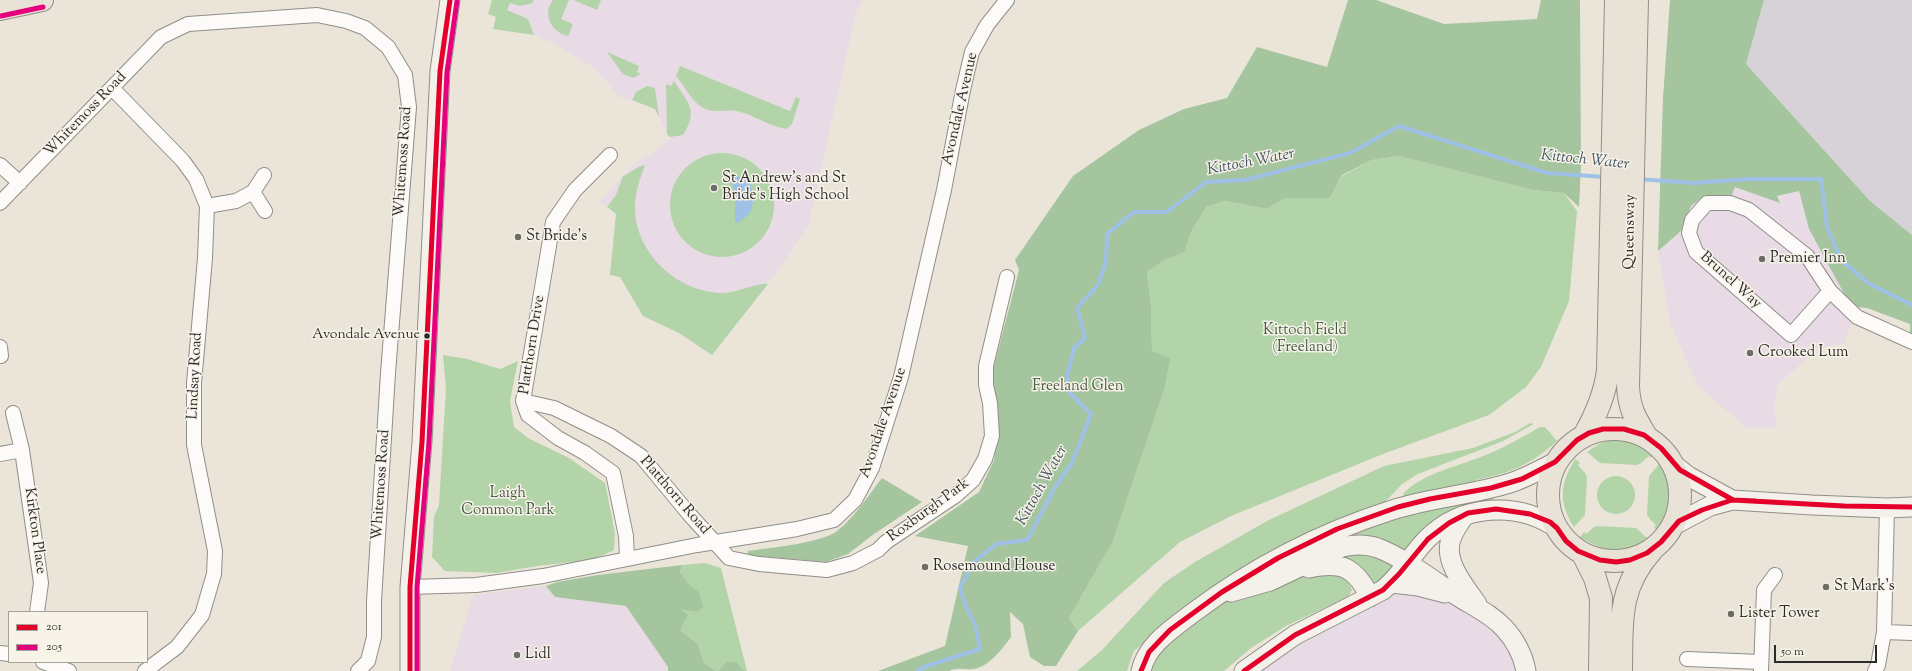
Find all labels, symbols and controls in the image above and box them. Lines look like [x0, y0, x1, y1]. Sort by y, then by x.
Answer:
street label: Avondale Avenue [939, 51, 983, 167]
street label: Whitemoss Road [41, 69, 131, 161]
street label: Whitemoss Road [391, 106, 417, 218]
water label: Kittoch Water [1206, 145, 1296, 181]
water label: Kittoch Water [1540, 147, 1630, 175]
place label: St Andrew's and St Bride's High School [722, 170, 849, 205]
marker: St Andrew's and St Bride's High School [709, 183, 719, 193]
street label: Queensway [1621, 194, 1641, 270]
place label: St Bride's [526, 228, 587, 246]
marker: St Bride's [513, 232, 523, 242]
street label: Brunel Way [1695, 249, 1765, 313]
place label: Premier Inn [1770, 250, 1846, 268]
marker: Premier Inn [1757, 254, 1767, 264]
street label: Platthorn Drive [516, 294, 550, 396]
park label: Kittoch Field (Freeland) [1263, 322, 1347, 357]
place label: Avondale Avenue [312, 328, 420, 344]
marker: Avondale Avenue [422, 331, 432, 341]
street label: Lindsay Road [185, 332, 207, 420]
place label: Crooked Lum [1758, 344, 1848, 362]
marker: Crooked Lum [1745, 348, 1755, 358]
street label: Avondale Avenue [857, 366, 911, 480]
park label: Freeland Glen [1032, 378, 1124, 396]
street label: Whitemoss Road [369, 429, 395, 541]
water label: Kittoch Water [1013, 443, 1073, 529]
street label: Platthorn Road [635, 453, 713, 539]
street label: Roxburgh Park [885, 475, 973, 547]
park label: Laigh Common Park [461, 485, 555, 520]
street label: Kirkton Place [19, 487, 49, 575]
place label: Rosemound House [933, 558, 1056, 576]
marker: Rosemound House [920, 562, 930, 572]
place label: St Mark's [1834, 578, 1895, 596]
marker: St Mark's [1821, 582, 1831, 592]
place label: Lister Tower [1739, 605, 1820, 623]
marker: Lister Tower [1726, 609, 1736, 619]
legend [8, 611, 148, 663]
text: 201 [46, 618, 62, 636]
scale bar [1776, 637, 1879, 663]
text: 205 [46, 638, 62, 656]
text: 50 m [1781, 643, 1804, 661]
place label: Lidl [525, 646, 551, 664]
marker: Lidl [512, 650, 522, 660]

